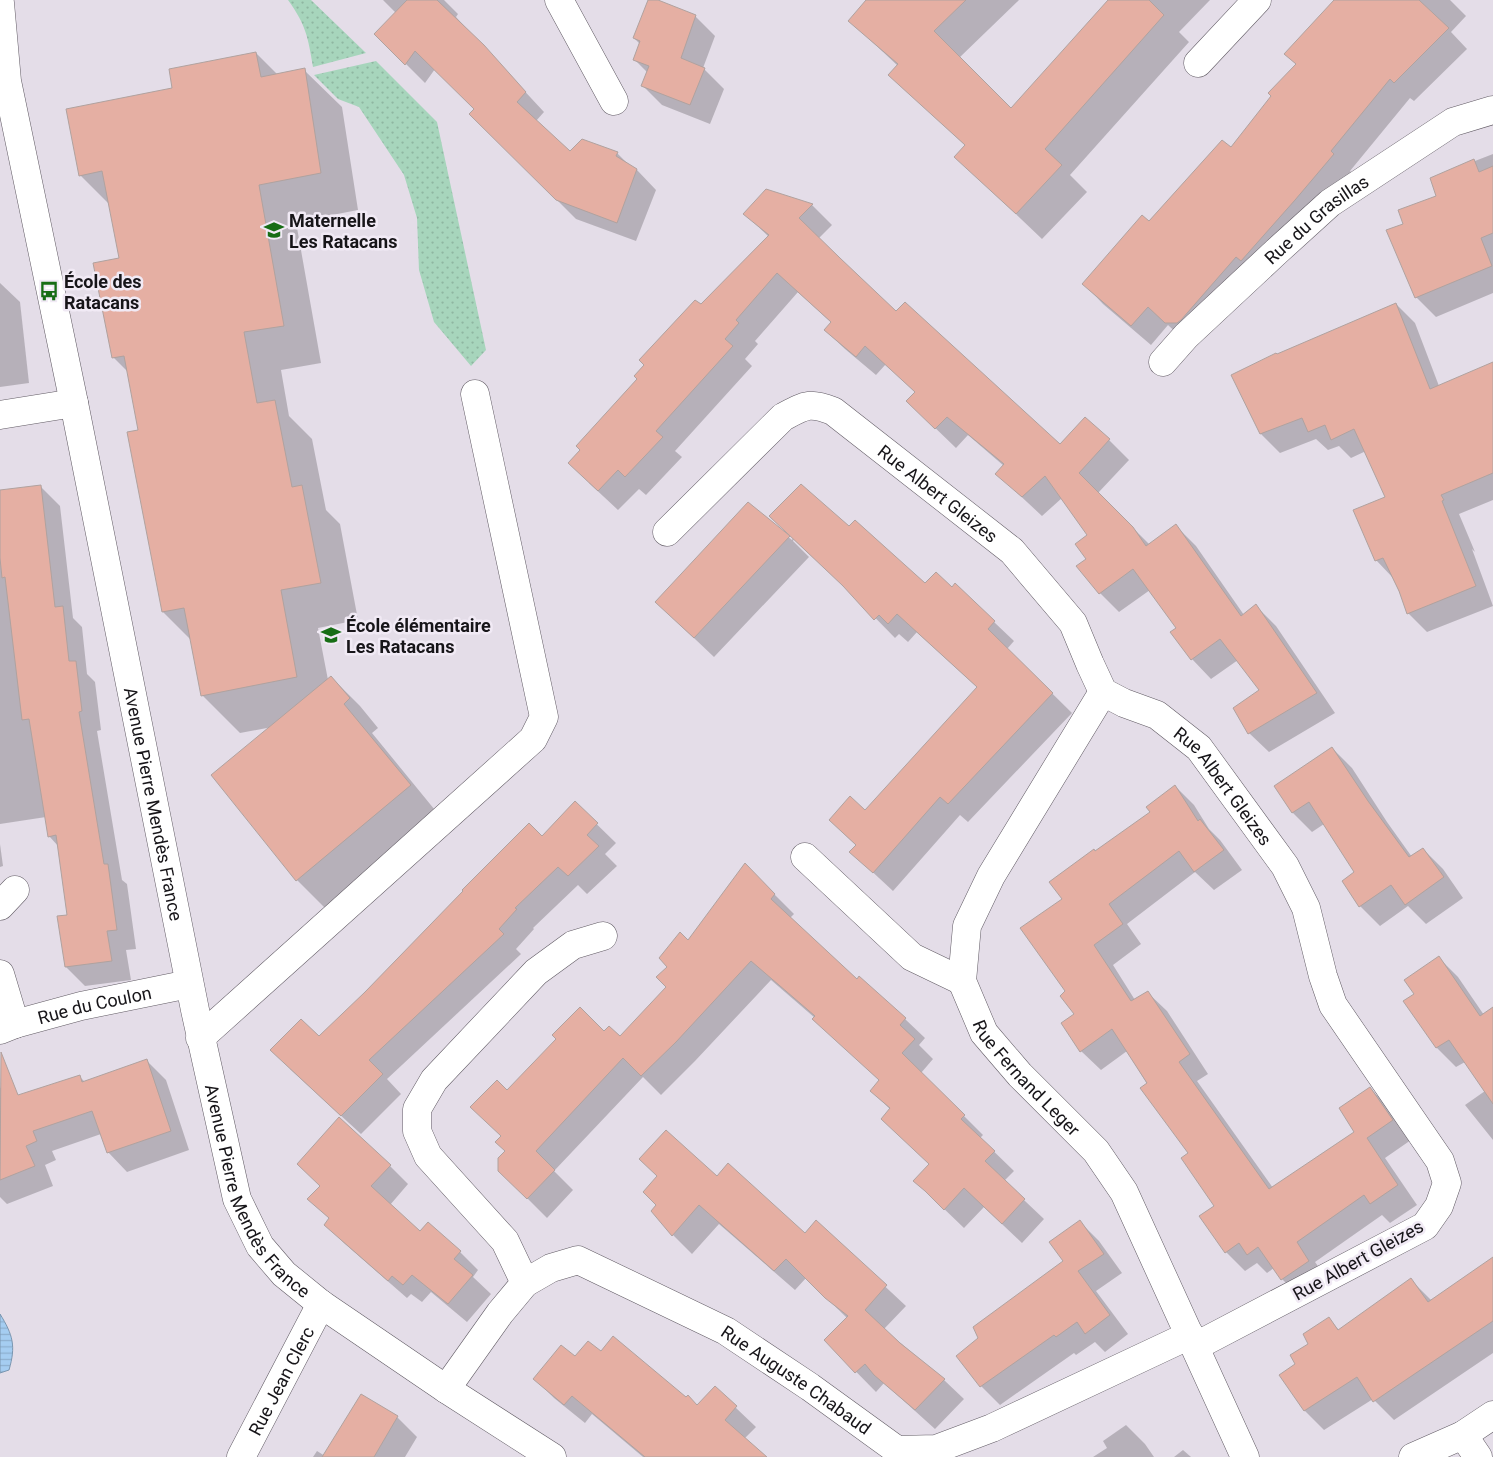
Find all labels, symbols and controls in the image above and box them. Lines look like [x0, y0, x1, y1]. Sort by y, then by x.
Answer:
street label: Rue du Grasillas [1260, 170, 1372, 268]
place label: Maternelle Les Ratacans [289, 210, 397, 252]
school or university icon: Maternelle Les Ratacans [263, 219, 285, 241]
place label: École des Ratacans [64, 271, 142, 313]
bus stop icon: École des Ratacans [38, 280, 60, 302]
street label: Rue Albert Gleizes [874, 440, 1002, 546]
place label: École élémentaire Les Ratacans [346, 615, 491, 657]
school or university icon: École élémentaire Les Ratacans [320, 624, 342, 646]
street label: Avenue Pierre Mendès France [120, 685, 187, 922]
street label: Rue Albert Gleizes [1170, 722, 1277, 849]
street label: Rue du Coulon [35, 981, 153, 1028]
street label: Rue Fernand Leger [969, 1017, 1085, 1140]
street label: Avenue Pierre Mendès France [201, 1082, 315, 1302]
street label: Rue Albert Gleizes [1289, 1215, 1427, 1305]
street label: Rue Auguste Chabaud [717, 1320, 875, 1438]
street label: Rue Jean Clerc [244, 1323, 318, 1439]

